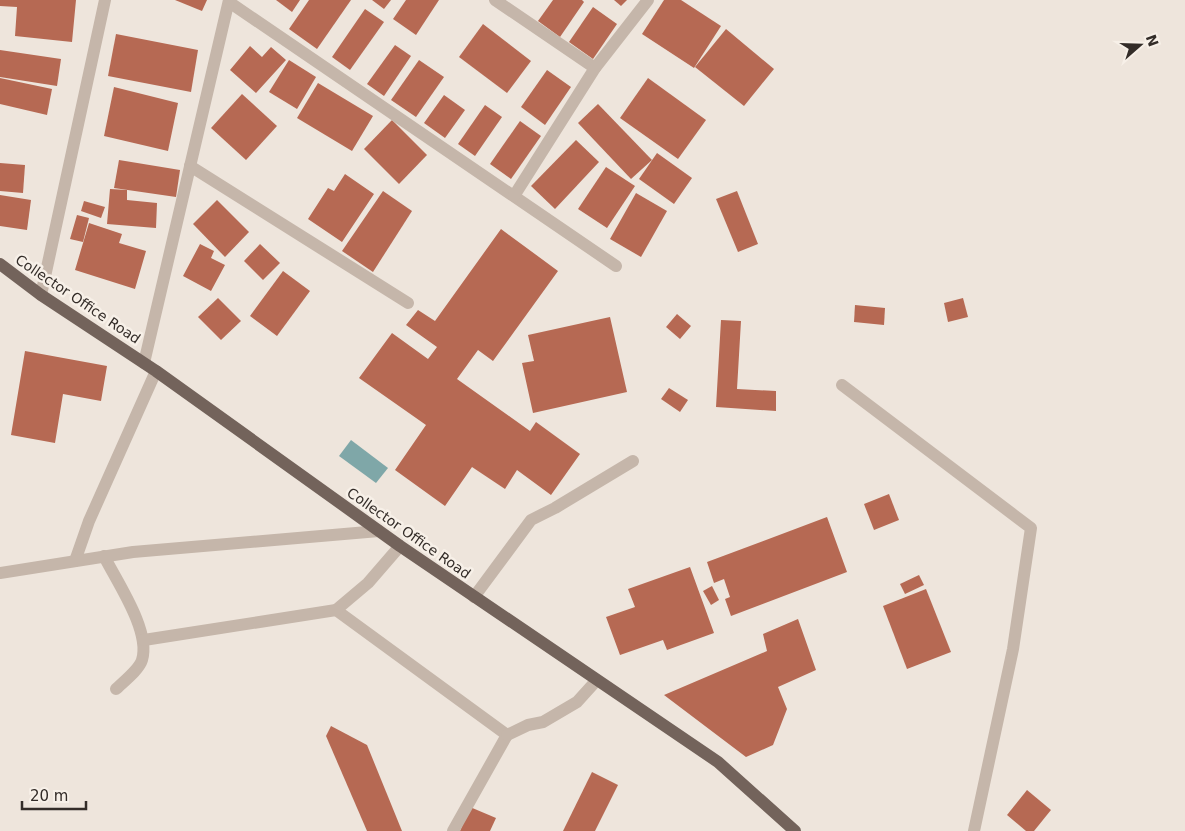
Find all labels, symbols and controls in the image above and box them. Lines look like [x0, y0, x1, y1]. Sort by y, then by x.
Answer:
north arrow [1115, 20, 1165, 70]
text: N [1143, 32, 1162, 49]
street label: Collector Office Road [13, 251, 143, 347]
street label: Collector Office Road [344, 484, 474, 582]
scale bar [22, 778, 86, 810]
text: 20 m [30, 787, 68, 805]

